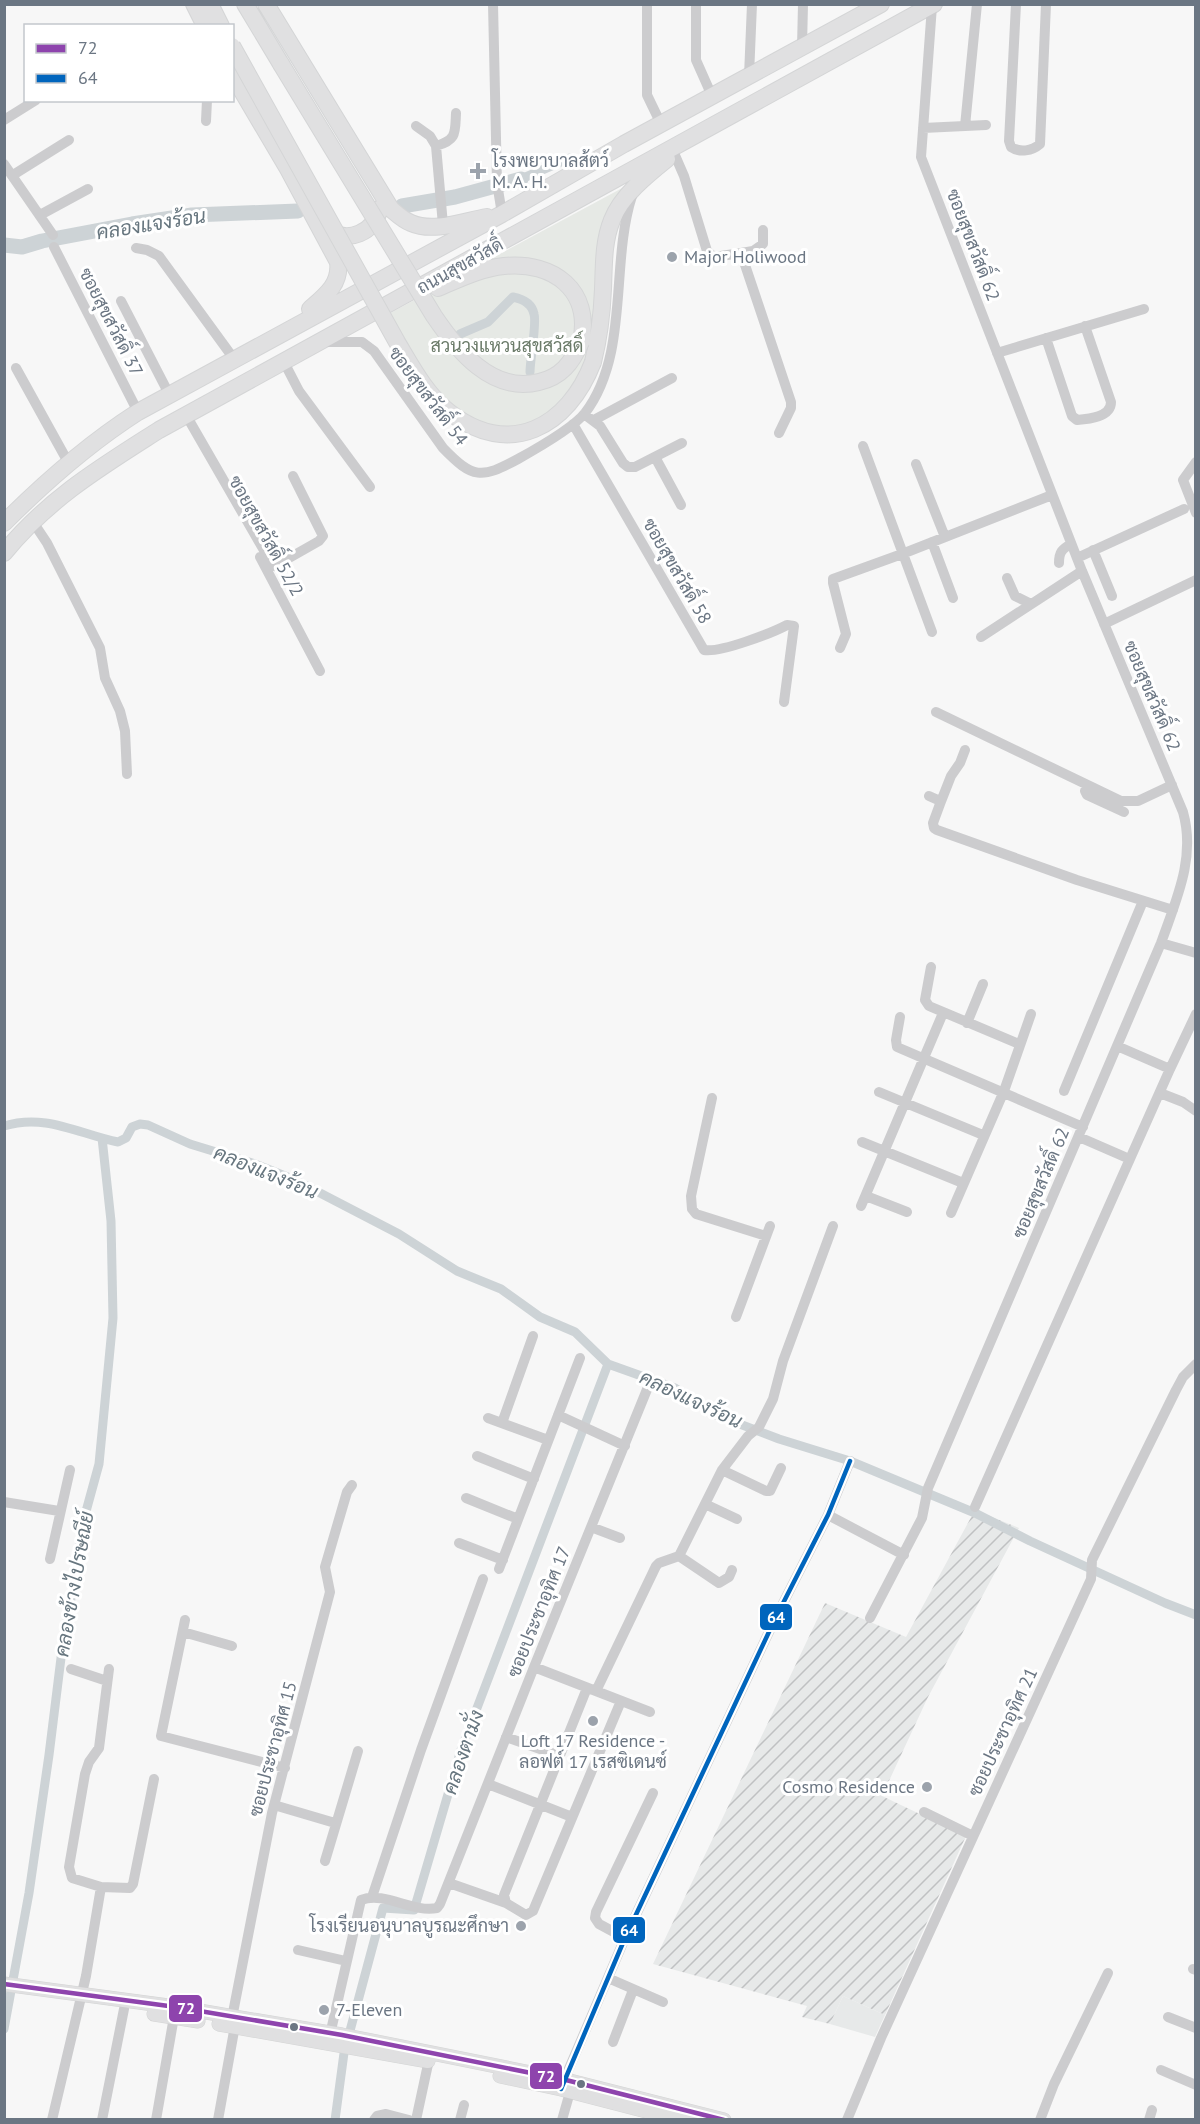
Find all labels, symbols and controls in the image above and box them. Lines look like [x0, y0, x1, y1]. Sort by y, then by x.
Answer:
legend [24, 24, 234, 102]
text: 72 [78, 36, 98, 59]
text: 64 [78, 66, 98, 89]
place label: โรงพยาบาลส้ตว์ M. A. H. [491, 148, 609, 193]
marker: โรงพยาบาลส้ตว์ M. A. H. [469, 162, 487, 180]
street label: ซอยสุขสวัสดิ์ 62 [941, 184, 1009, 305]
water label: คลองแจงร้อน [94, 202, 208, 245]
street label: ถนนสุขสวัสดิ์ [410, 229, 507, 300]
place label: Major Holiwood [684, 245, 806, 268]
marker: Major Holiwood [665, 250, 679, 264]
street label: ซอยสุขสวัสดิ์ 37 [73, 262, 152, 380]
park label: สวนวงแหวนสุขสวัสดิ์ [431, 330, 583, 358]
street label: ซอยสุขสวัสดิ์ 54 [383, 339, 477, 451]
street label: ซอยสุขสวัสดิ์ 52/2 [223, 469, 313, 601]
street label: ซอยสุขสวัสดิ์ 58 [637, 512, 721, 628]
street label: ซอยสุขสวัสดิ์ 62 [1118, 635, 1190, 755]
street label: ซอยสุขสวัสดิ์ 62 [1003, 1122, 1075, 1242]
water label: คลองแจงร้อน [210, 1139, 322, 1205]
water label: คลองแจงร้อน [635, 1364, 747, 1434]
water label: คลองข้างไปรษณีย์ [47, 1506, 100, 1659]
street label: ซอยประชาอุทิศ 17 [502, 1543, 576, 1681]
line badge: 64 [759, 1603, 793, 1631]
text: 64 [767, 1607, 785, 1627]
street label: ซอยประชาอุทิศ 21 [963, 1664, 1043, 1800]
street label: ซอยประชาอุทิศ 15 [243, 1679, 303, 1819]
water label: คลองตามั่ง [433, 1705, 490, 1798]
marker: Loft 17 Residence - ลอฟต์ 17 เรสซิเดนซ์ [586, 1714, 600, 1728]
place label: Loft 17 Residence - ลอฟต์ 17 เรสซิเดนซ์ [519, 1729, 667, 1773]
place label: Cosmo Residence [782, 1775, 915, 1798]
marker: Cosmo Residence [920, 1780, 934, 1794]
place label: โรงเรียนอนุบาลบูรณะศึกษา [308, 1913, 509, 1939]
line badge: 64 [612, 1916, 646, 1944]
marker: โรงเรียนอนุบาลบูรณะศึกษา [514, 1919, 528, 1933]
text: 64 [620, 1920, 638, 1940]
line badge: 72 [168, 1994, 203, 2023]
text: 72 [177, 1998, 195, 2018]
place label: 7-Eleven [336, 1998, 402, 2021]
marker: 7-Eleven [317, 2003, 331, 2017]
unlabelled marker [288, 2021, 300, 2033]
line badge: 72 [529, 2062, 563, 2090]
text: 72 [537, 2066, 555, 2086]
unlabelled marker [575, 2078, 587, 2090]

